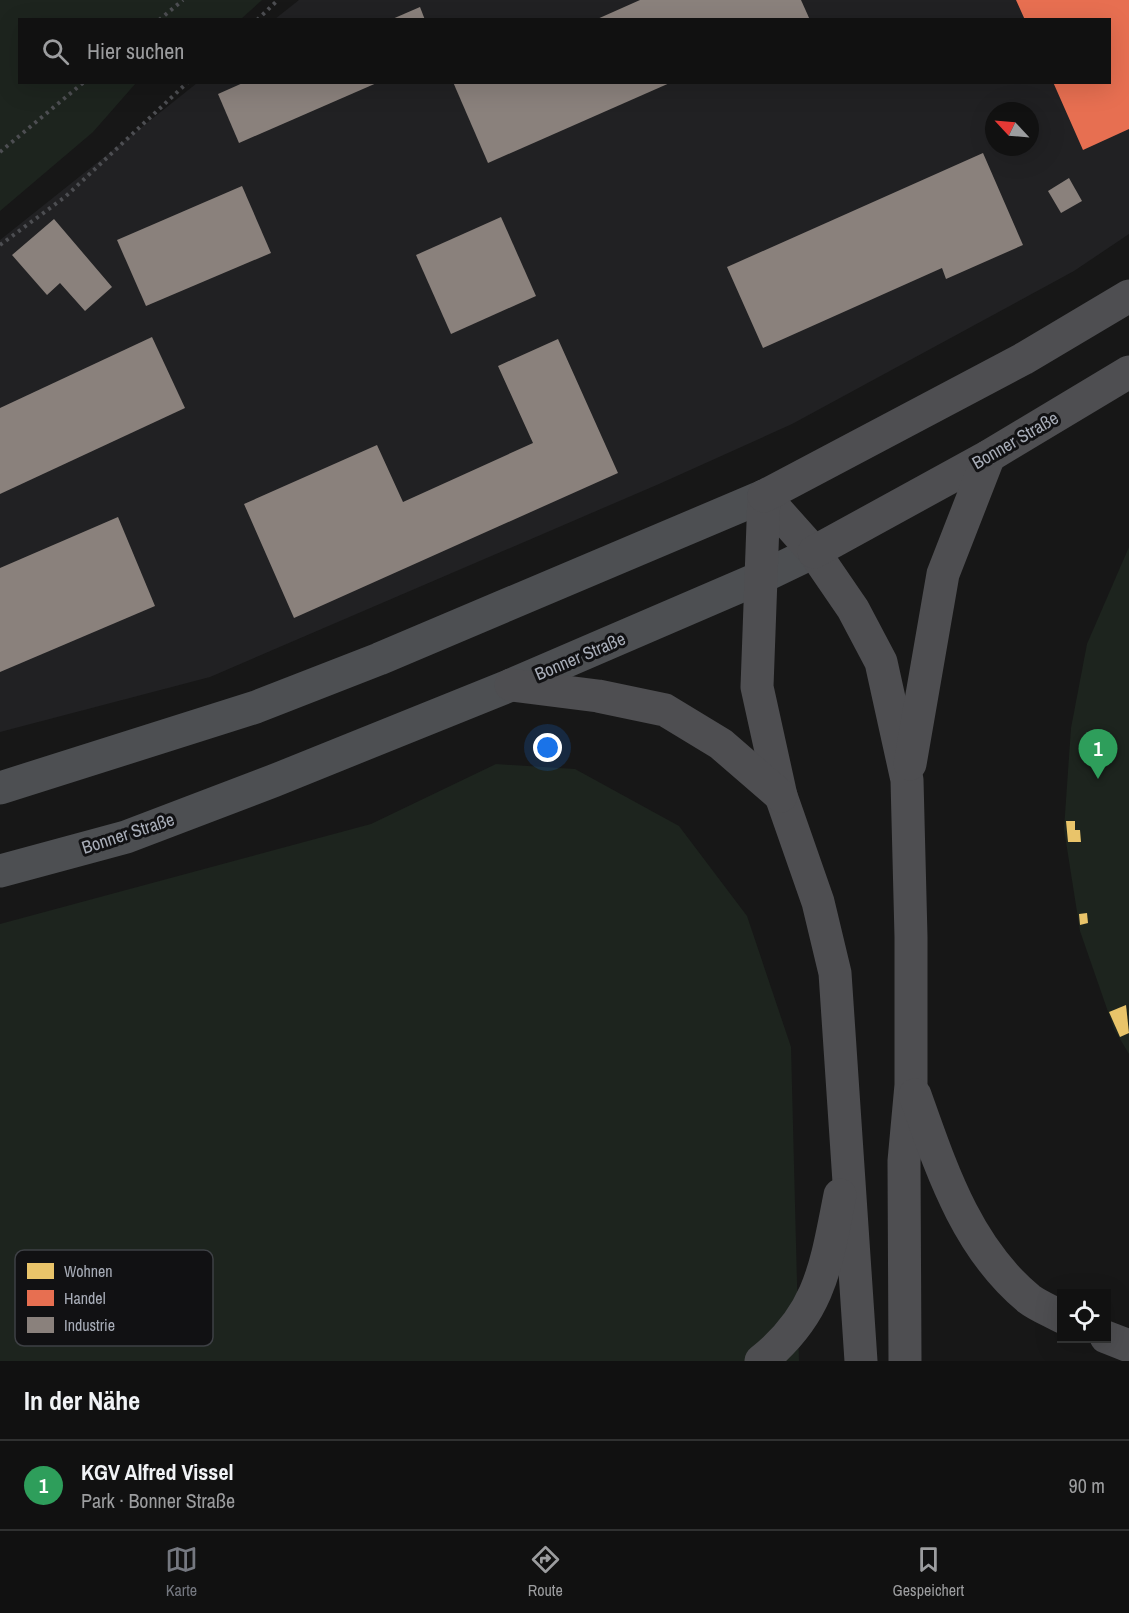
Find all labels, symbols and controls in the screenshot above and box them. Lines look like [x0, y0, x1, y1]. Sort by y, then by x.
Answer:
search box [18, 18, 1111, 84]
icon: search [39, 35, 72, 68]
text: Hier suchen [87, 36, 184, 66]
north arrow [985, 102, 1039, 156]
street label: Bonner Straße [967, 405, 1063, 475]
street label: Bonner Straße [531, 626, 629, 686]
pin: 1 [1078, 730, 1118, 779]
your location [533, 733, 562, 762]
street label: Bonner Straße [78, 806, 178, 860]
legend [15, 1250, 213, 1346]
text: Wohnen [64, 1260, 113, 1282]
text: Handel [64, 1287, 106, 1309]
map controls [1057, 1289, 1111, 1343]
button: locate [1057, 1289, 1111, 1343]
text: Industrie [64, 1314, 115, 1336]
text: In der Nähe [24, 1383, 140, 1418]
text: KGV Alfred Vissel [81, 1457, 233, 1487]
text: 1 [39, 1472, 48, 1499]
text: 90 m [1069, 1472, 1105, 1499]
text: Park · Bonner Straße [81, 1487, 235, 1514]
tab: Karte [165, 1543, 198, 1601]
tab: Route [528, 1543, 563, 1601]
tab: Gespeichert [893, 1543, 964, 1601]

